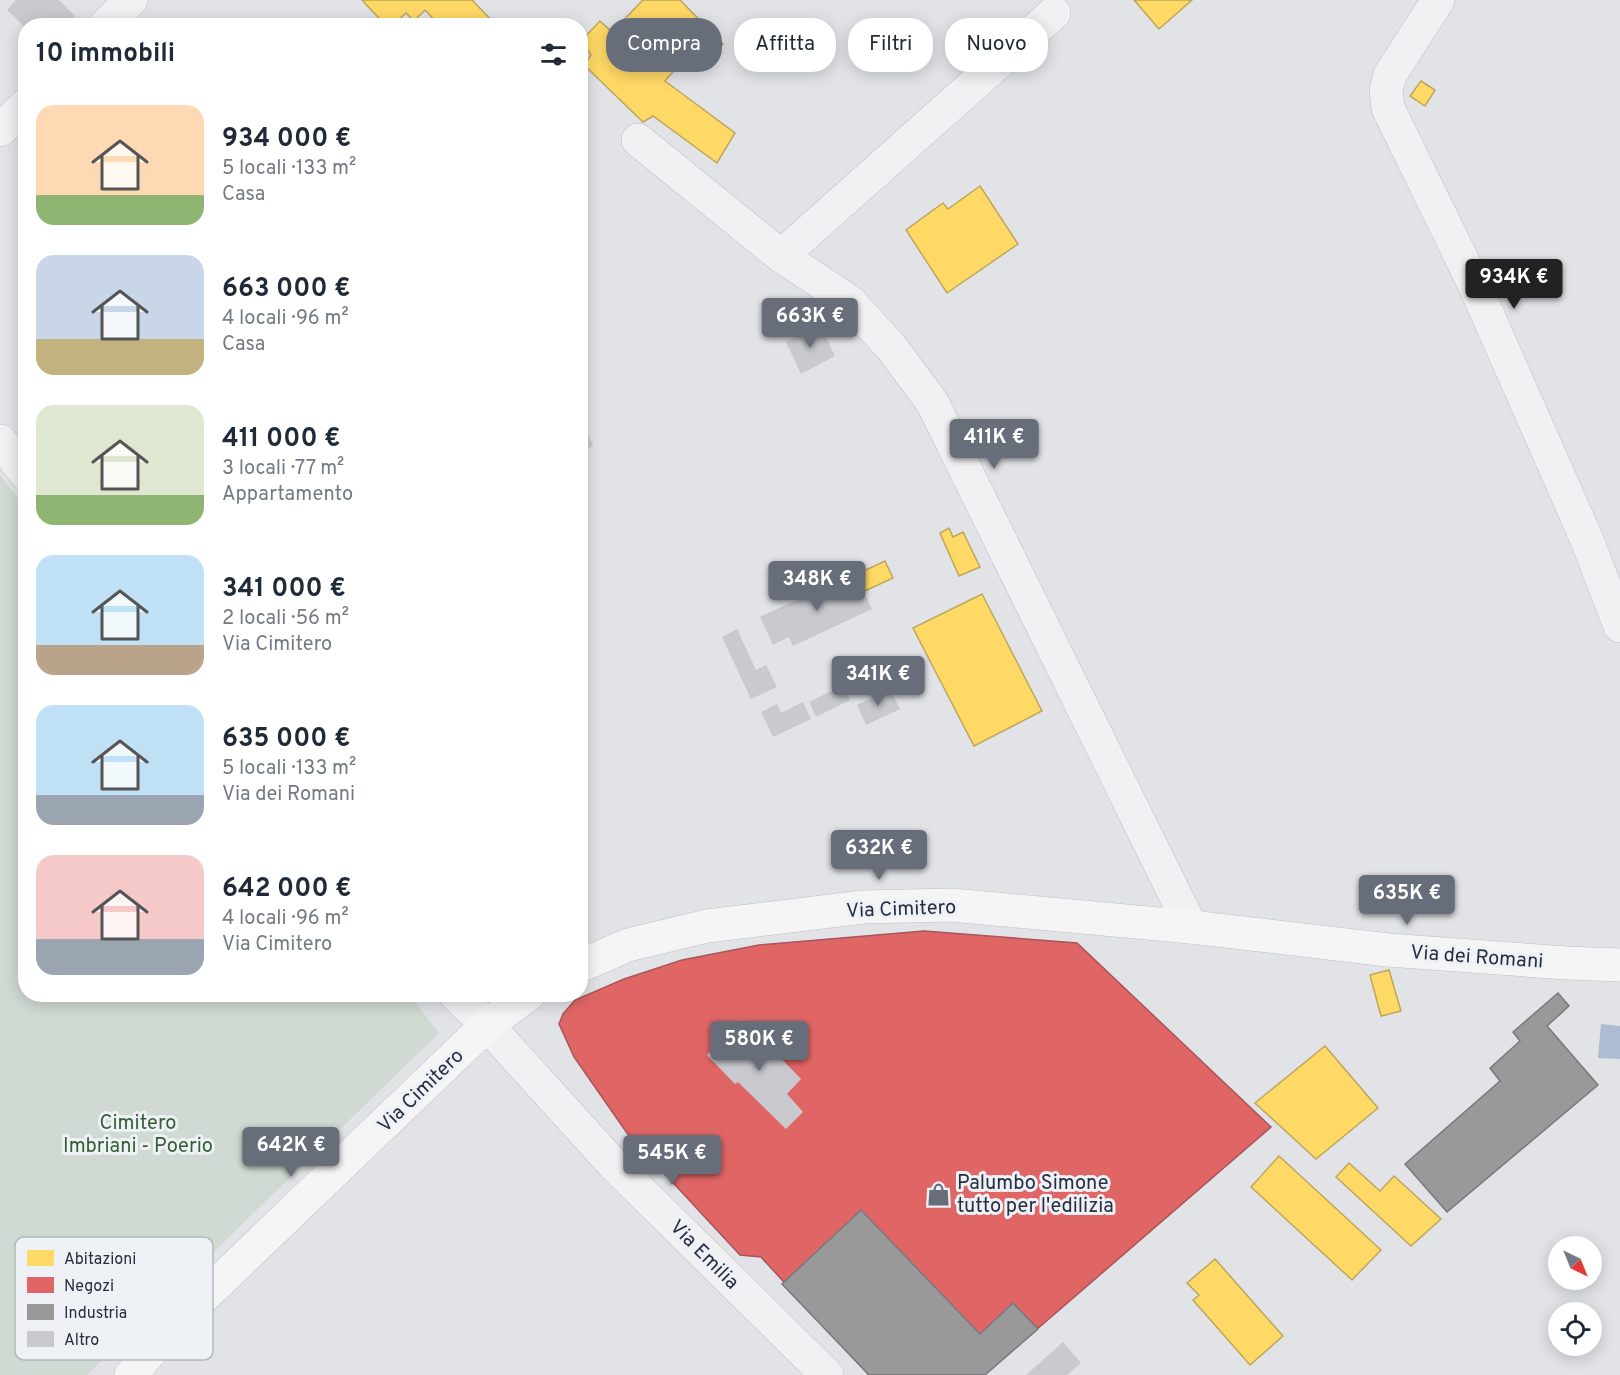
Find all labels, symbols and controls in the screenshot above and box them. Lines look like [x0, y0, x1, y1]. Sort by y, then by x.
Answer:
chip: Compra [606, 18, 722, 72]
chip: Affitta [734, 18, 836, 72]
chip: Filtri [848, 18, 933, 72]
chip: Nuovo [945, 18, 1048, 72]
text: 10 immobili [36, 38, 175, 71]
icon: filters [537, 38, 570, 71]
text: 934 000 € [222, 123, 351, 156]
icon: home [84, 129, 156, 201]
text: 5 locali · 133 m² [222, 156, 356, 182]
text: Casa [222, 182, 265, 208]
pin: 934K € [1465, 259, 1563, 310]
text: 934K € [1480, 265, 1549, 291]
text: 663 000 € [222, 273, 351, 306]
icon: home [84, 279, 156, 351]
pin: 663K € [761, 298, 859, 349]
text: 663K € [776, 304, 844, 330]
text: 4 locali · 96 m² [222, 306, 349, 332]
text: Casa [222, 332, 265, 358]
pin: 411K € [945, 419, 1043, 470]
text: 411 000 € [222, 423, 341, 456]
text: 411K € [964, 425, 1024, 451]
icon: home [84, 429, 156, 501]
text: 3 locali · 77 m² [222, 456, 344, 482]
text: Appartamento [222, 482, 353, 508]
pin: 348K € [768, 561, 866, 612]
text: 348K € [782, 567, 852, 593]
text: 341 000 € [222, 573, 346, 606]
icon: home [84, 579, 156, 651]
text: 2 locali · 56 m² [222, 606, 349, 632]
text: Via Cimitero [222, 632, 332, 658]
pin: 341K € [829, 656, 927, 707]
text: 341K € [846, 662, 910, 688]
text: 635 000 € [222, 723, 350, 756]
icon: home [84, 729, 156, 801]
text: 5 locali · 133 m² [222, 756, 356, 782]
text: Via dei Romani [222, 782, 355, 808]
pin: 632K € [830, 830, 928, 881]
text: 632K € [845, 836, 913, 862]
text: 642 000 € [222, 873, 352, 906]
pin: 635K € [1358, 875, 1456, 926]
icon: home [84, 879, 156, 951]
text: 635K € [1373, 881, 1441, 907]
street label: Via Cimitero [846, 895, 957, 925]
text: 4 locali · 96 m² [222, 906, 349, 932]
text: Via Cimitero [222, 932, 332, 958]
street label: Via dei Romani [1410, 940, 1544, 976]
pin: 580K € [710, 1021, 808, 1072]
text: 580K € [724, 1027, 794, 1053]
street label: Via Cimitero [373, 1044, 470, 1139]
park label: Cimitero Imbriani - Poerio [63, 1111, 213, 1160]
pin: 642K € [242, 1127, 340, 1178]
text: 642K € [256, 1133, 326, 1159]
pin: 545K € [623, 1135, 721, 1186]
text: 545K € [637, 1141, 707, 1167]
place label: Palumbo Simone tutto per l'edilizia [957, 1171, 1114, 1220]
shop icon: Palumbo Simone tutto per l'edilizia [926, 1181, 952, 1207]
street label: Via Emilia [663, 1215, 744, 1296]
north arrow [1548, 1236, 1602, 1290]
map controls [1548, 1236, 1602, 1356]
legend [15, 1237, 213, 1360]
text: Abitazioni [64, 1250, 136, 1270]
text: Negozi [64, 1277, 114, 1297]
button: locate [1548, 1302, 1602, 1356]
text: Industria [64, 1304, 127, 1324]
text: Altro [64, 1331, 99, 1351]

